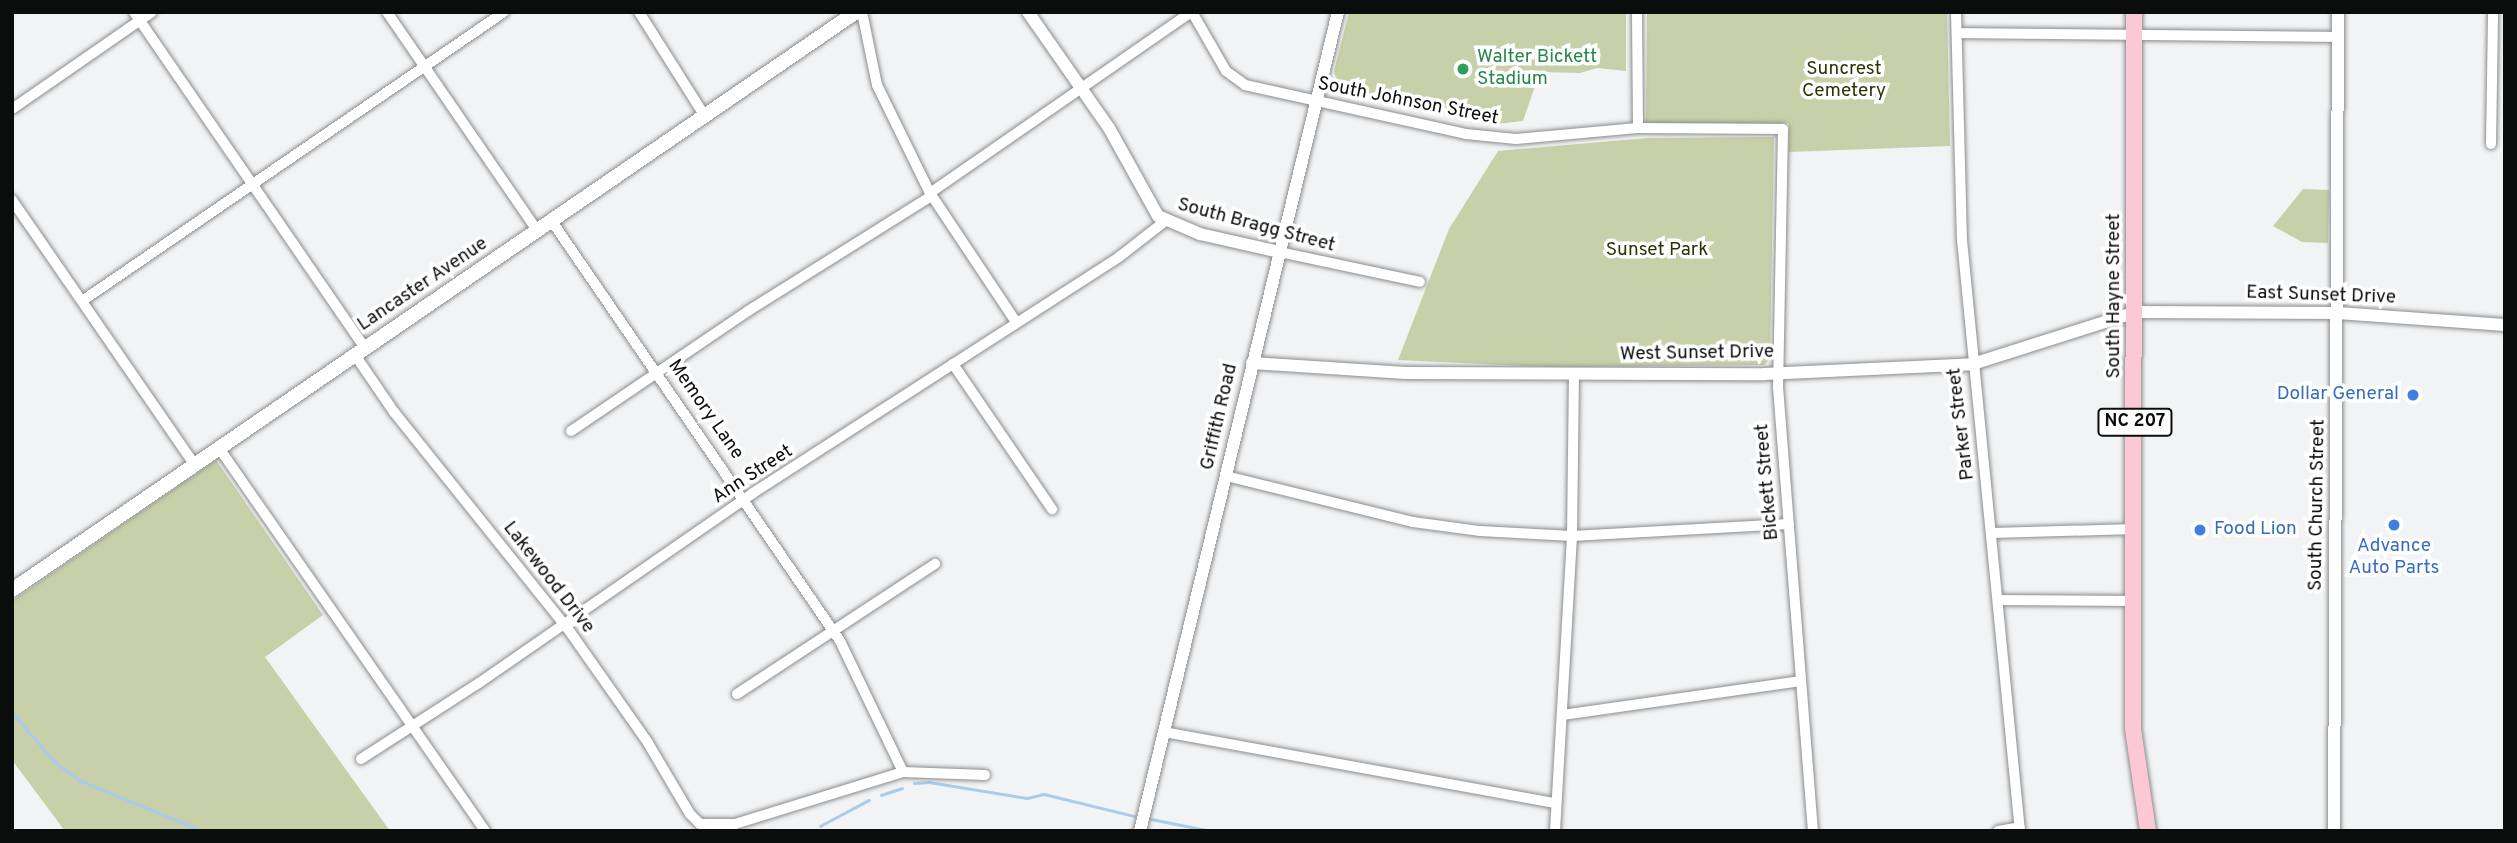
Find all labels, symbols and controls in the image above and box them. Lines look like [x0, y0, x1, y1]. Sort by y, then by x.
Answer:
place label: Walter Bickett Stadium [1477, 47, 1597, 91]
park label: Suncrest Cemetery [1802, 59, 1886, 103]
marker: Walter Bickett Stadium [1455, 61, 1471, 77]
street label: South Johnson Street [1316, 73, 1500, 131]
street label: South Bragg Street [1175, 194, 1337, 258]
street label: South Hayne Street [2104, 213, 2126, 379]
street label: Lancaster Avenue [353, 233, 493, 337]
park label: Sunset Park [1606, 240, 1708, 262]
street label: East Sunset Drive [2246, 282, 2396, 310]
street label: West Sunset Drive [1620, 341, 1774, 367]
street label: Memory Lane [662, 356, 748, 464]
street label: Griffith Road [1197, 361, 1243, 473]
street label: Parker Street [1944, 366, 1980, 482]
place label: Dollar General [2277, 384, 2399, 406]
marker: Dollar General [2405, 387, 2421, 403]
road number: NC 207 [2096, 408, 2174, 436]
street label: South Church Street [2305, 419, 2331, 591]
street label: Bickett Street [1752, 423, 1784, 541]
street label: Ann Street [708, 441, 798, 509]
marker: Advance Auto Parts [2386, 517, 2402, 533]
street label: Lakewood Drive [497, 518, 599, 638]
place label: Food Lion [2214, 519, 2297, 541]
marker: Food Lion [2192, 522, 2208, 538]
place label: Advance Auto Parts [2349, 536, 2439, 580]

